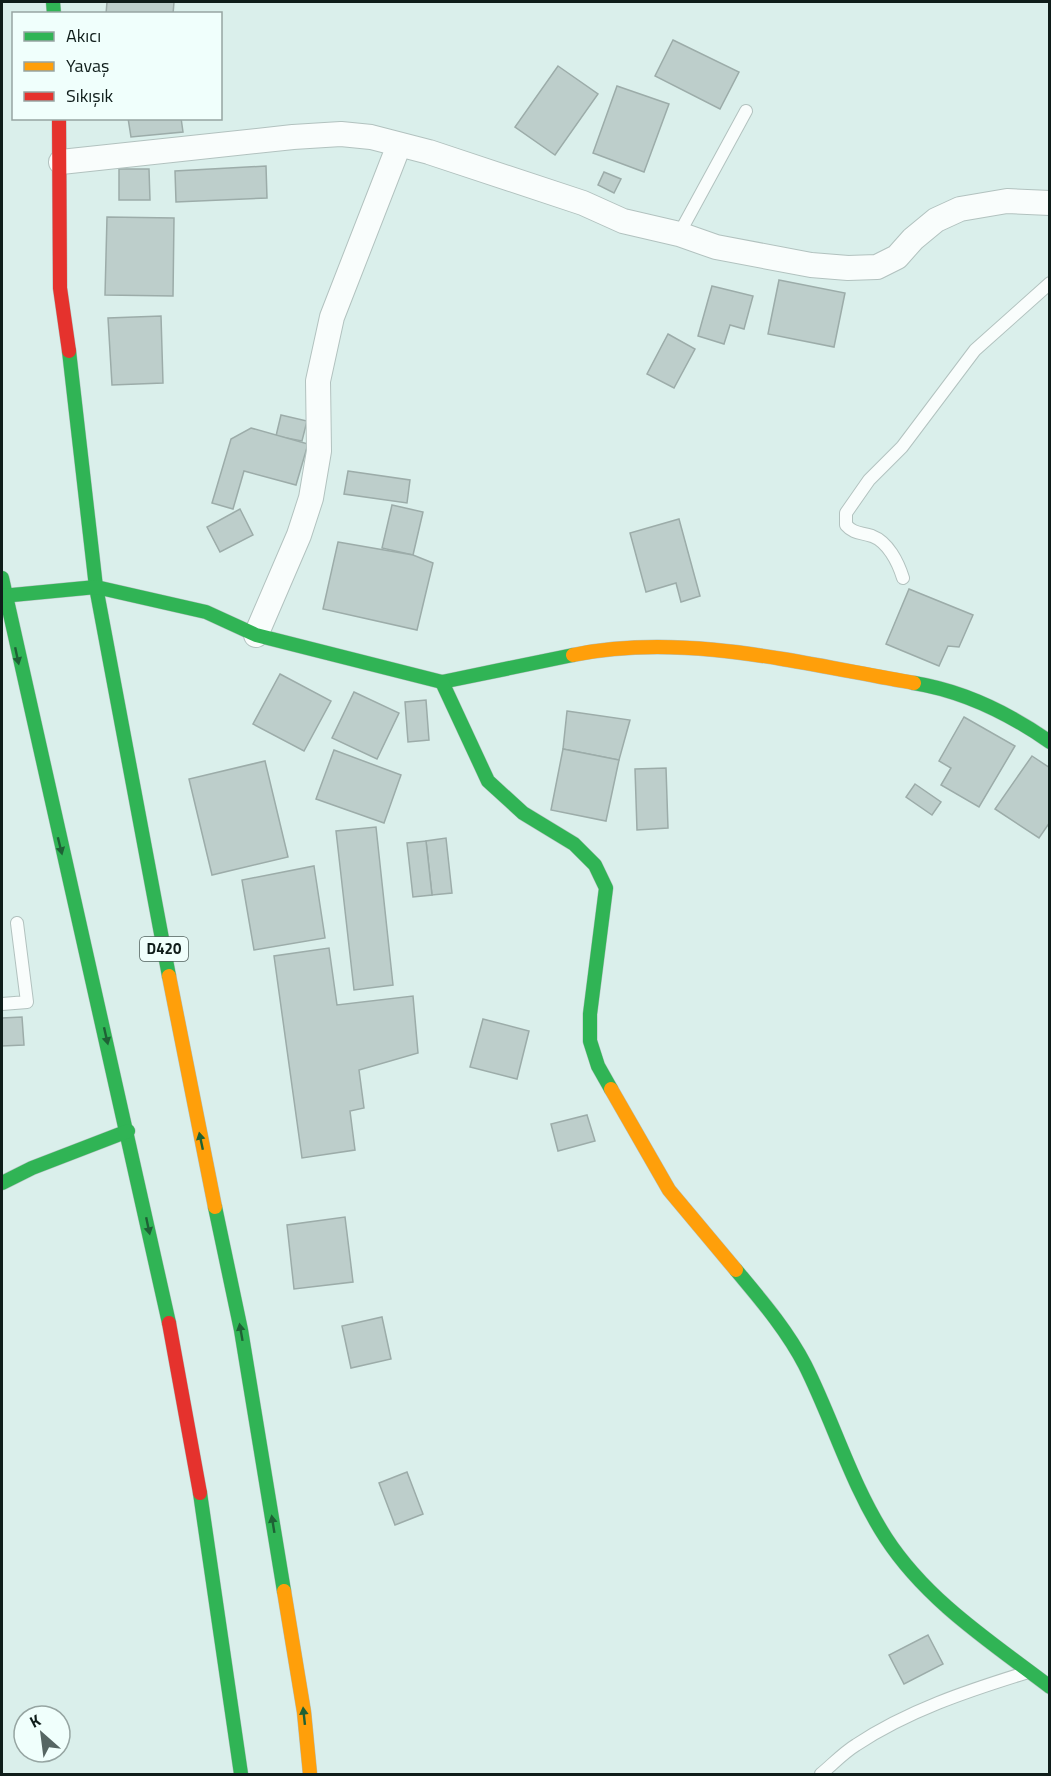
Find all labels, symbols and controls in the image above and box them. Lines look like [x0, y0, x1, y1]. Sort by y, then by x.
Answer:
legend [12, 12, 222, 120]
text: Akıcı [66, 22, 101, 49]
text: Yavaş [66, 52, 109, 79]
text: Sıkışık [66, 82, 114, 109]
one-way arrow [13, 647, 23, 665]
one-way arrow [56, 837, 66, 855]
road number: D420 [140, 937, 188, 961]
one-way arrow [101, 1027, 111, 1045]
one-way arrow [196, 1131, 205, 1150]
one-way arrow [144, 1217, 153, 1236]
one-way arrow [236, 1322, 245, 1341]
one-way arrow [268, 1514, 277, 1533]
north arrow [12, 1704, 72, 1764]
one-way arrow [300, 1707, 309, 1726]
text: K [25, 1708, 45, 1734]

